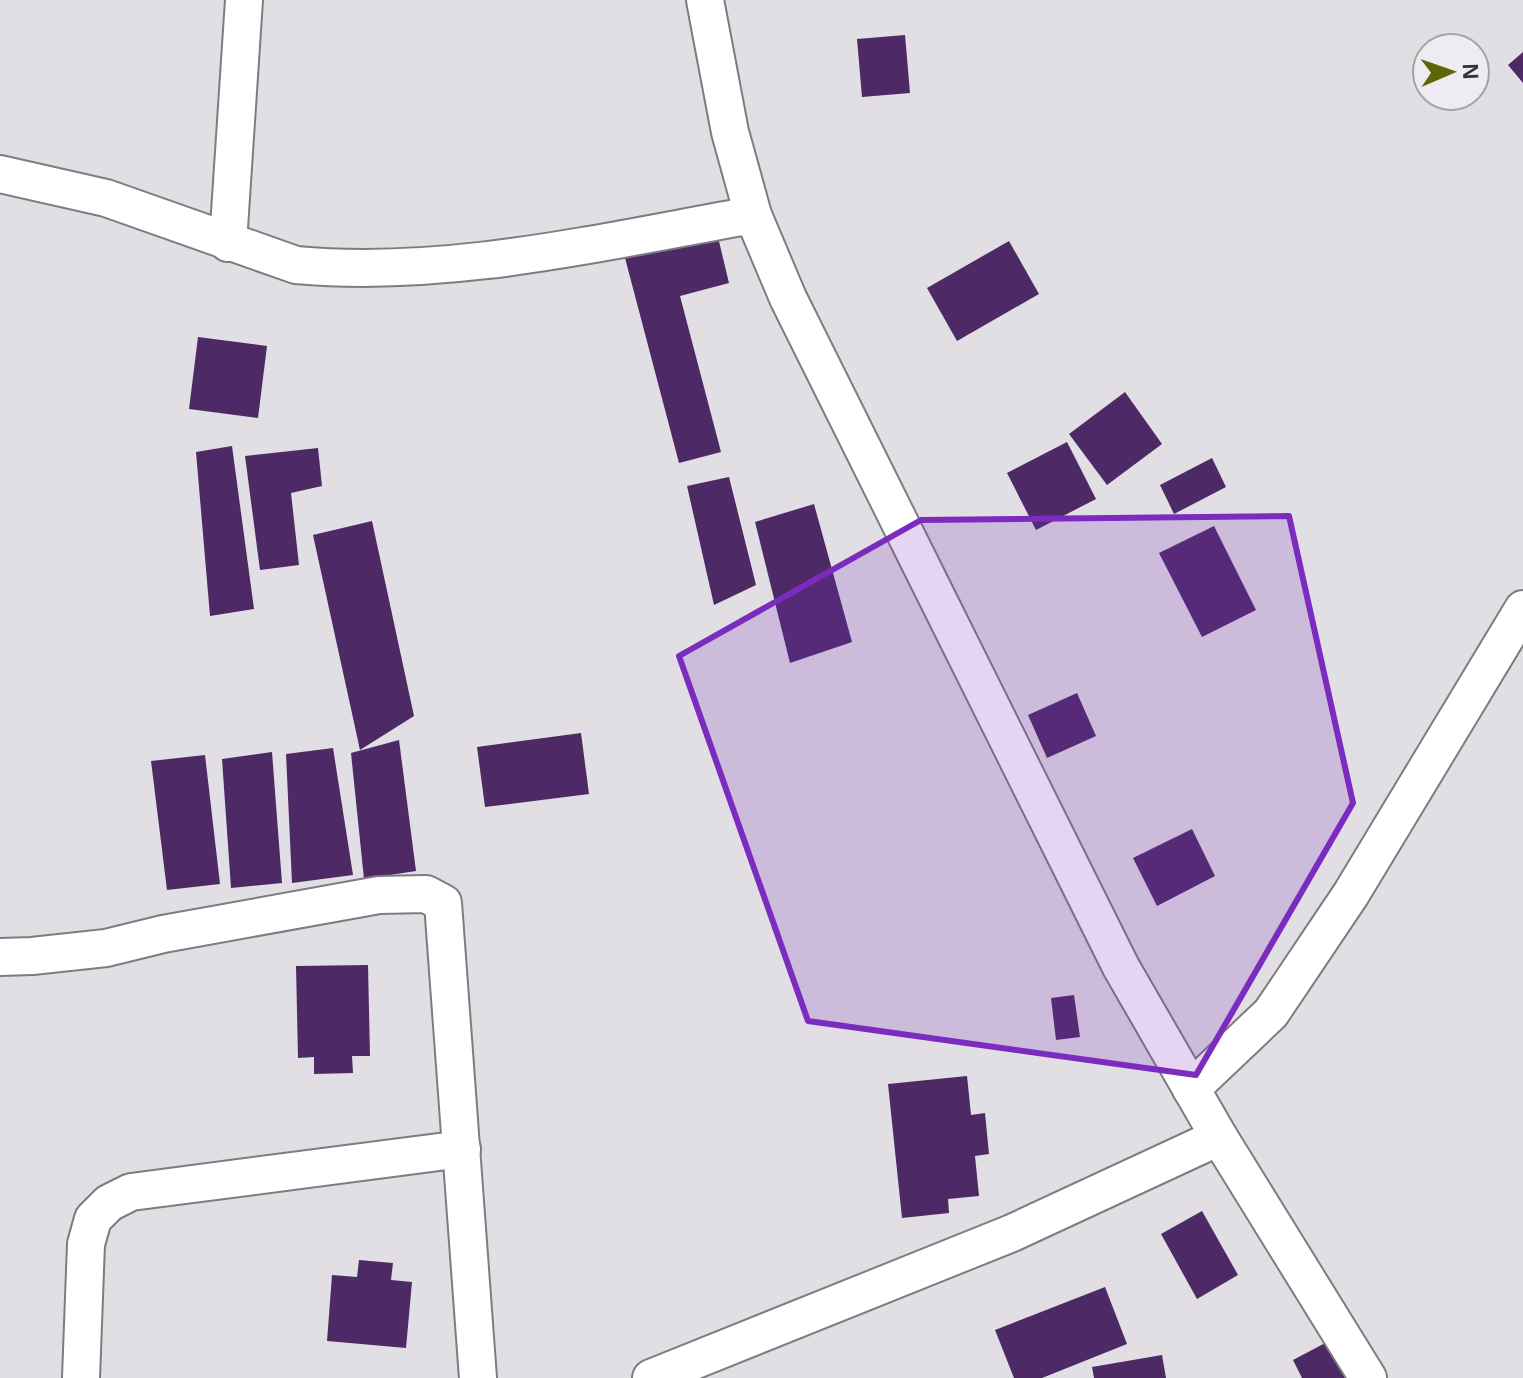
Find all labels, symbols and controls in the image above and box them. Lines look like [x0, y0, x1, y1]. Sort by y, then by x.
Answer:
north arrow [1411, 32, 1491, 112]
text: N [1458, 63, 1483, 80]

